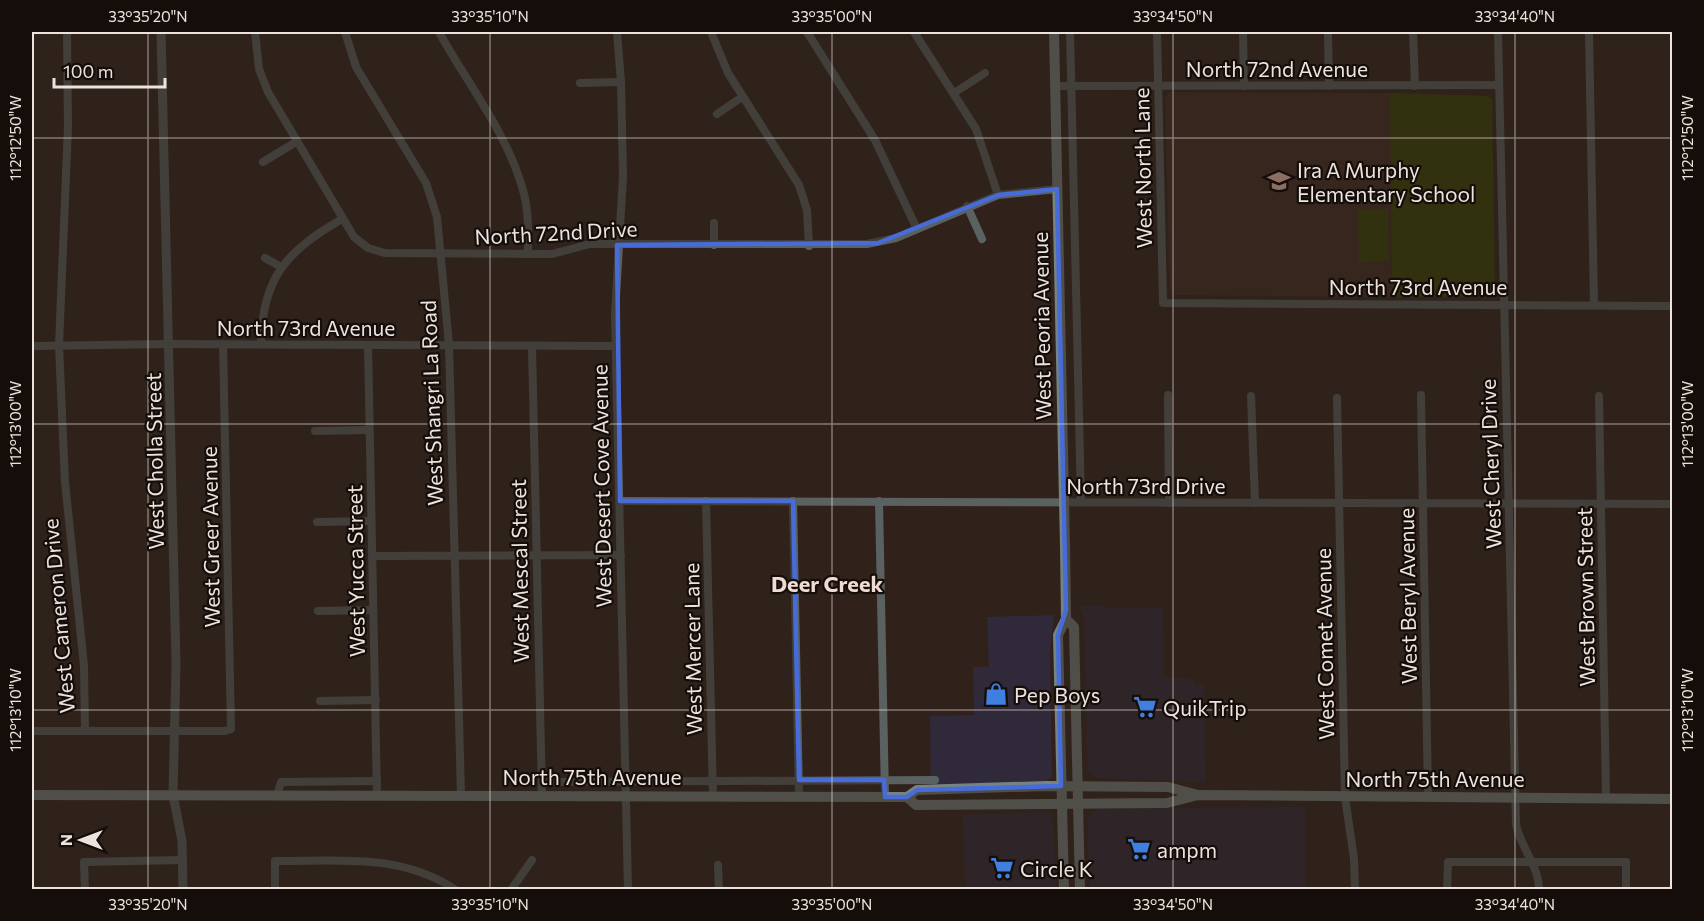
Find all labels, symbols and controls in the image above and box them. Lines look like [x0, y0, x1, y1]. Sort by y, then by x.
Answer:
text: 33°35'20"N [108, 7, 188, 25]
text: 33°35'10"N [451, 7, 529, 25]
text: 33°35'00"N [792, 7, 872, 25]
text: 33°34'50"N [1133, 7, 1213, 25]
text: 33°34'40"N [1475, 7, 1555, 25]
scale bar [54, 51, 165, 89]
street label: North 72nd Avenue [1186, 56, 1368, 81]
text: 100 m [63, 60, 113, 82]
street label: West North Lane [1128, 87, 1156, 249]
text: 112°12'50"W [6, 95, 24, 181]
text: 112°12'50"W [1678, 95, 1696, 181]
place label: Ira A Murphy Elementary School [1297, 157, 1475, 206]
school or university icon: Ira A Murphy Elementary School [1266, 168, 1292, 194]
street label: North 72nd Drive [474, 215, 638, 249]
street label: West Peoria Avenue [1027, 232, 1055, 420]
street label: North 73rd Avenue [1329, 274, 1507, 299]
street label: West Shangri La Road [415, 300, 447, 506]
street label: North 73rd Avenue [217, 315, 395, 340]
street label: West Desert Cove Avenue [586, 364, 616, 608]
street label: West Cholla Street [140, 372, 168, 550]
street label: West Cheryl Drive [1475, 379, 1505, 549]
text: 112°13'00"W [6, 381, 24, 467]
text: 112°13'00"W [1678, 381, 1696, 467]
street label: West Greer Avenue [196, 446, 224, 628]
street label: North 73rd Drive [1066, 473, 1226, 498]
street label: West Mescal Street [505, 479, 533, 663]
street label: West Yucca Street [341, 485, 369, 657]
street label: West Brown Street [1571, 507, 1599, 687]
street label: West Beryl Avenue [1393, 508, 1421, 684]
street label: West Cameron Drive [37, 518, 79, 714]
street label: West Comet Avenue [1310, 548, 1338, 740]
street label: West Mercer Lane [678, 563, 706, 735]
district label: Deer Creek [771, 570, 883, 597]
text: 112°13'10"W [6, 668, 24, 752]
text: 112°13'10"W [1678, 668, 1696, 752]
shop icon: Pep Boys [983, 681, 1009, 707]
place label: Pep Boys [1014, 682, 1100, 707]
supermarket icon: QuikTrip [1132, 694, 1158, 720]
place label: QuikTrip [1163, 695, 1247, 720]
street label: North 75th Avenue [502, 764, 682, 789]
street label: North 75th Avenue [1345, 766, 1525, 791]
north arrow [51, 810, 111, 870]
text: N [56, 834, 75, 846]
supermarket icon: ampm [1126, 836, 1152, 862]
place label: ampm [1157, 837, 1217, 862]
supermarket icon: Circle K [989, 855, 1015, 881]
place label: Circle K [1020, 856, 1093, 881]
text: 33°35'20"N [108, 895, 188, 913]
text: 33°35'10"N [451, 895, 529, 913]
text: 33°35'00"N [792, 895, 872, 913]
text: 33°34'50"N [1133, 895, 1213, 913]
text: 33°34'40"N [1475, 895, 1555, 913]

